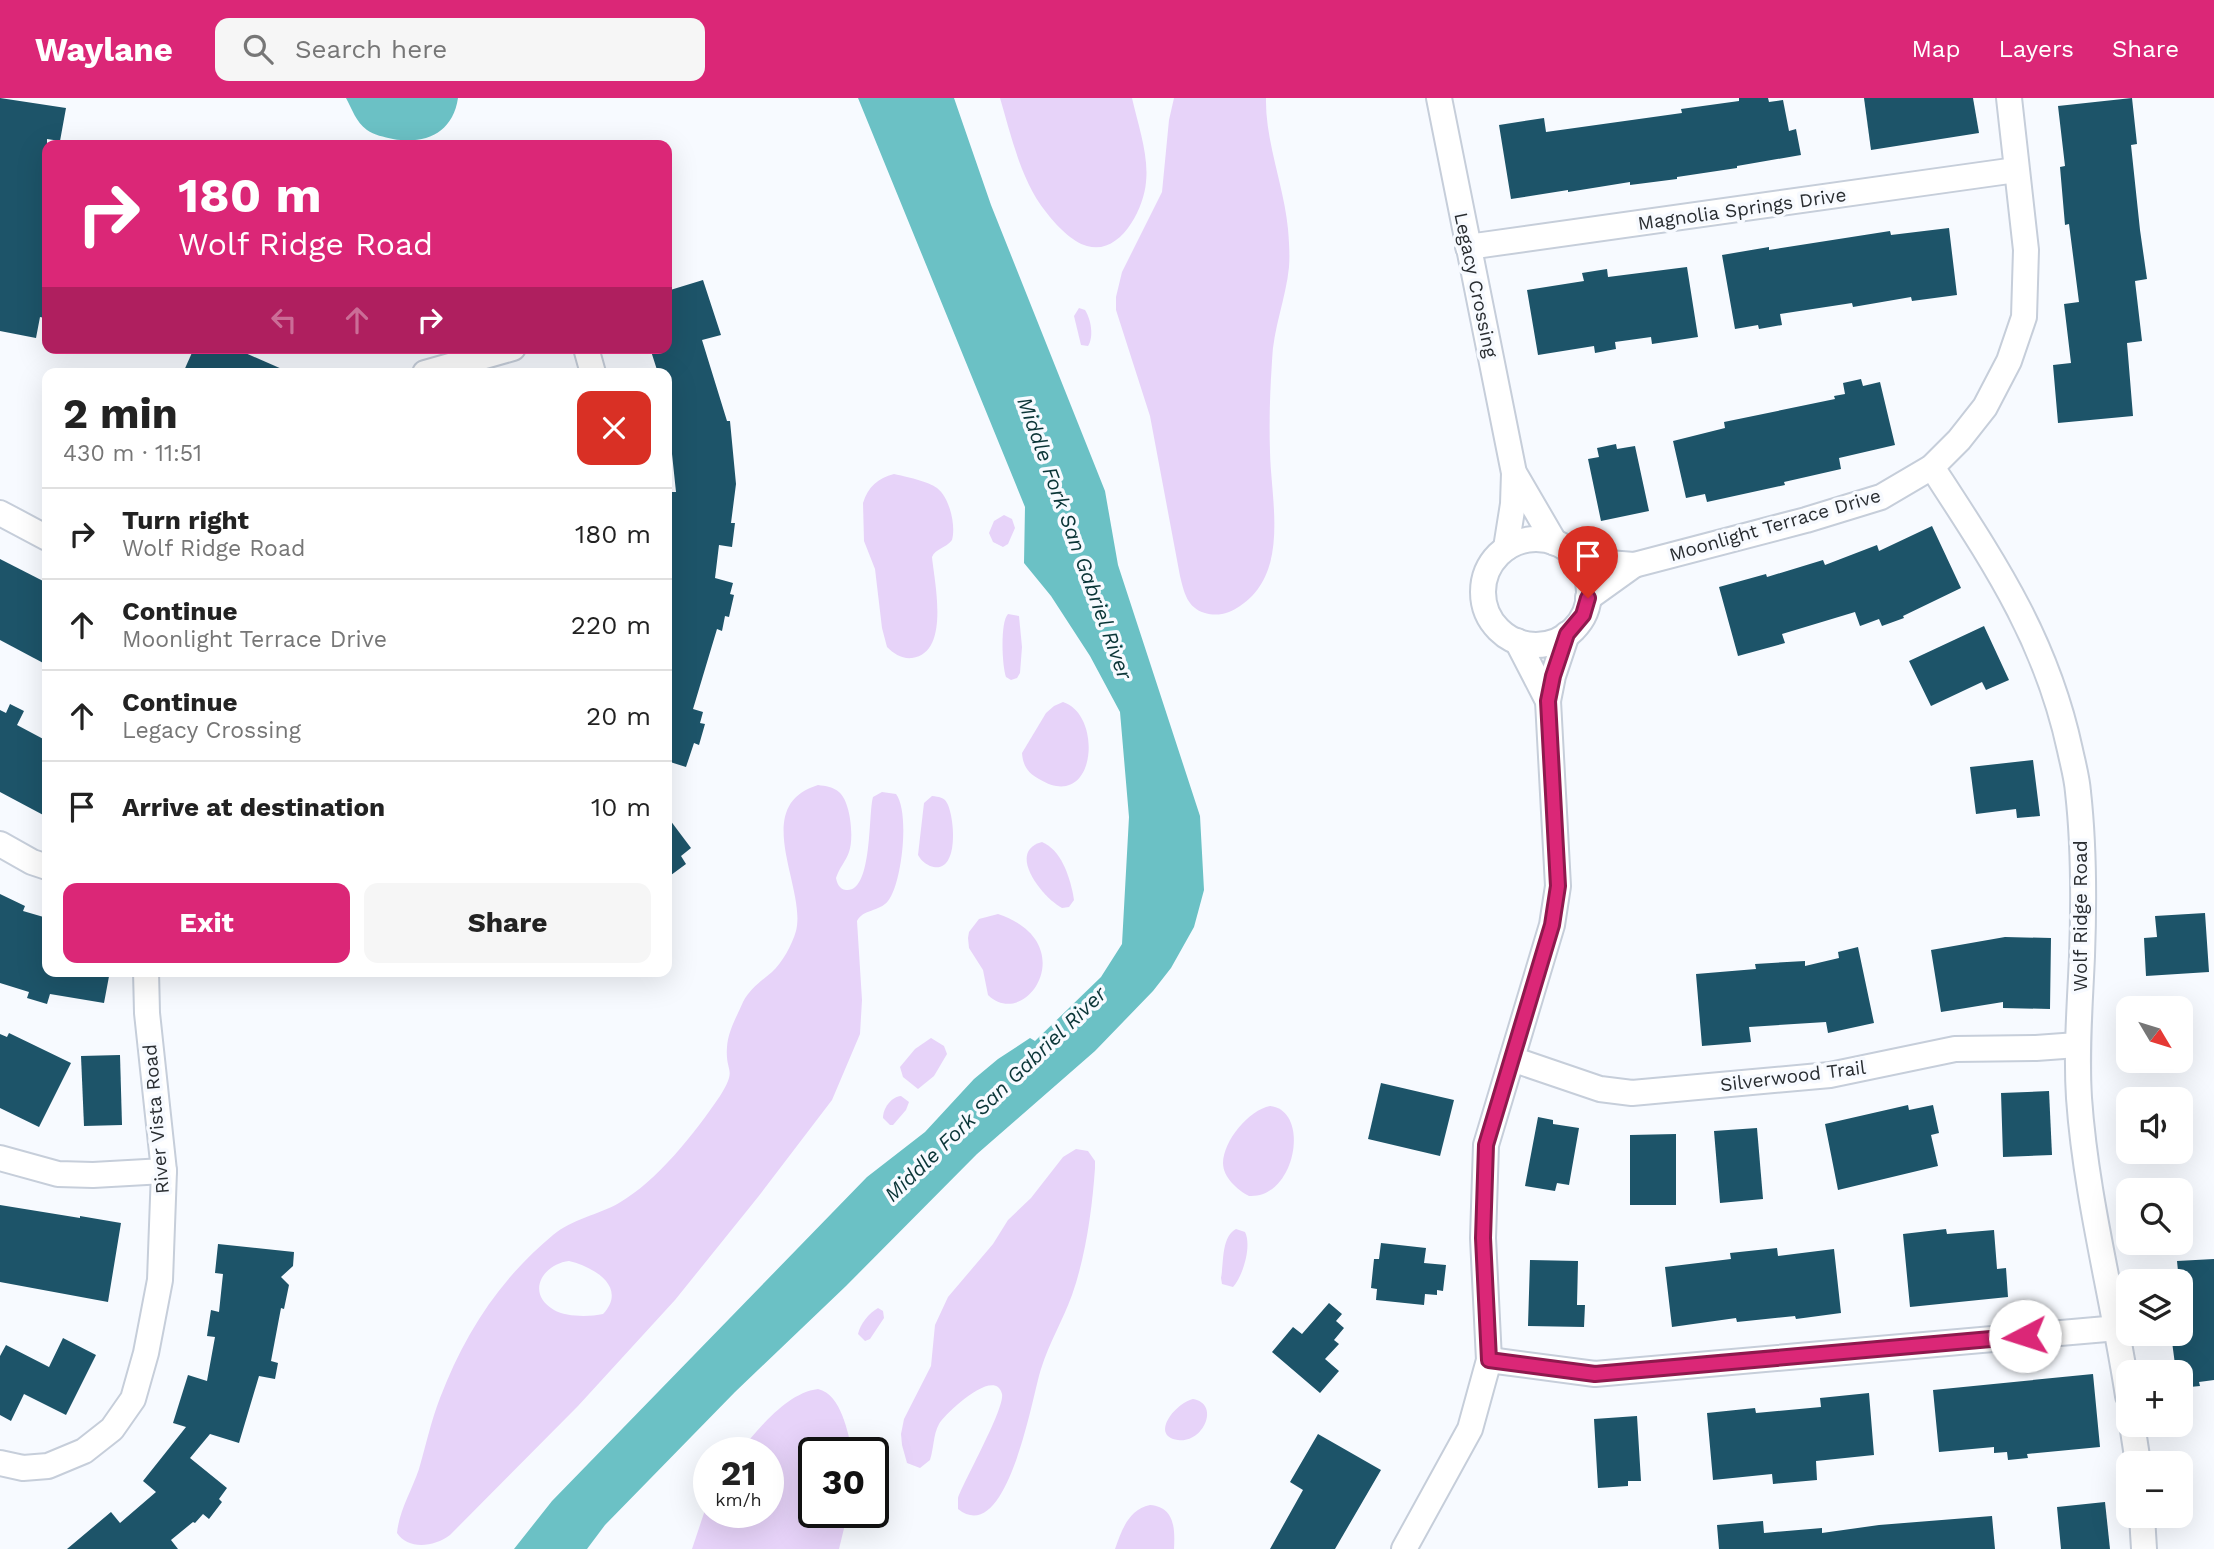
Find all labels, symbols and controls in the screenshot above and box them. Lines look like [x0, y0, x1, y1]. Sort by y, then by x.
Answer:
search box [215, 18, 705, 81]
text: Waylane [35, 30, 173, 69]
icon: search [239, 30, 277, 68]
text: Search here [295, 34, 447, 64]
text: Map [1912, 35, 1960, 63]
text: Layers [1998, 35, 2074, 63]
text: Share [2112, 35, 2179, 63]
text: 180 m [178, 166, 322, 224]
icon: right [63, 168, 154, 259]
street label: Magnolia Springs Drive [1636, 183, 1848, 235]
street label: Legacy Crossing [1449, 210, 1503, 361]
text: Wolf Ridge Road [178, 225, 433, 263]
icon: left [265, 301, 303, 339]
icon: ahead [338, 301, 376, 339]
icon: right [411, 301, 449, 339]
text: 2 min [63, 389, 178, 438]
button: close [577, 391, 651, 465]
water label: Middle Fork San Gabriel River [1012, 393, 1138, 683]
text: 430 m · 11:51 [63, 440, 202, 467]
street label: Moonlight Terrace Drive [1667, 484, 1883, 566]
text: Turn right [122, 505, 249, 535]
icon: right [63, 515, 101, 553]
text: 180 m [575, 519, 651, 549]
pin [1558, 526, 1618, 598]
text: Wolf Ridge Road [122, 535, 305, 562]
icon: arrive [1569, 537, 1607, 575]
text: Continue [122, 596, 238, 626]
icon: ahead [63, 606, 101, 644]
text: 220 m [571, 610, 651, 640]
text: Moonlight Terrace Drive [122, 626, 387, 653]
text: Continue [122, 687, 238, 717]
icon: ahead [63, 697, 101, 735]
text: 20 m [586, 701, 651, 731]
text: Legacy Crossing [122, 717, 301, 744]
icon: arrive [63, 788, 101, 826]
text: Arrive at destination [122, 792, 385, 822]
text: 10 m [591, 792, 651, 822]
street label: Wolf Ridge Road [2069, 840, 2092, 992]
button: Exit [63, 883, 350, 963]
button: Share [364, 883, 651, 963]
water label: Middle Fork San Gabriel River [879, 981, 1112, 1207]
north arrow [2116, 996, 2193, 1073]
map controls [2116, 996, 2193, 1528]
street label: River Vista Road [138, 1043, 174, 1195]
street label: Silverwood Trail [1719, 1056, 1867, 1096]
button: sound [2116, 1087, 2193, 1164]
button: search [2116, 1178, 2193, 1255]
button: layers [2116, 1269, 2193, 1346]
position arrow [1988, 1299, 2062, 1373]
button: + [2116, 1360, 2193, 1437]
speed limit sign: 30 [798, 1437, 889, 1528]
button: − [2116, 1451, 2193, 1528]
text: 21 [721, 1452, 756, 1494]
text: km/h [715, 1489, 762, 1510]

